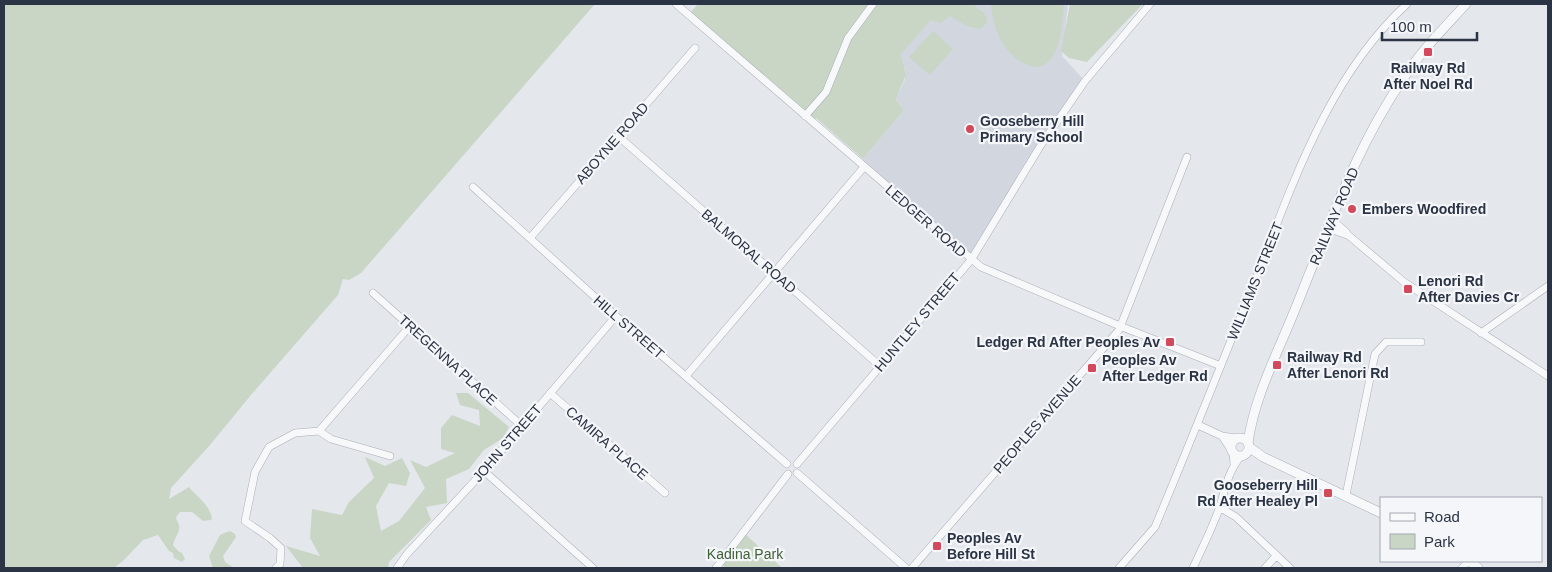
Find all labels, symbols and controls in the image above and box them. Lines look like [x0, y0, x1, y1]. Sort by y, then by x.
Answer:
scale bar [1382, 10, 1477, 42]
text: 100 m [1390, 18, 1432, 35]
marker: Railway Rd After Noel Rd [1422, 46, 1434, 58]
place label: Railway Rd After Noel Rd [1383, 60, 1473, 92]
street label: ABOYNE ROAD [572, 99, 652, 187]
place label: Gooseberry Hill Primary School [980, 113, 1084, 145]
marker: Gooseberry Hill Primary School [964, 123, 976, 135]
street label: RAILWAY ROAD [1306, 165, 1362, 267]
street label: LEDGER ROAD [882, 182, 970, 260]
place label: Embers Woodfired [1362, 201, 1486, 217]
marker: Embers Woodfired [1346, 203, 1358, 215]
street label: BALMORAL ROAD [698, 206, 800, 296]
street label: WILLIAMS STREET [1224, 219, 1286, 342]
street label: HUNTLEY STREET [871, 269, 963, 375]
place label: Lenori Rd After Davies Cr [1418, 273, 1520, 305]
marker: Lenori Rd After Davies Cr [1402, 283, 1414, 295]
street label: HILL STREET [590, 292, 668, 362]
street label: TREGENNA PLACE [396, 312, 500, 408]
place label: Ledger Rd After Peoples Av [976, 334, 1160, 350]
marker: Ledger Rd After Peoples Av [1164, 336, 1176, 348]
place label: Railway Rd After Lenori Rd [1287, 349, 1389, 381]
place label: Peoples Av After Ledger Rd [1102, 352, 1208, 384]
marker: Railway Rd After Lenori Rd [1271, 359, 1283, 371]
marker: Peoples Av After Ledger Rd [1086, 362, 1098, 374]
street label: PEOPLES AVENUE [990, 372, 1084, 476]
street label: JOHN STREET [469, 401, 545, 485]
street label: CAMIRA PLACE [563, 403, 651, 483]
place label: Gooseberry Hill Rd After Healey Pl [1197, 477, 1318, 509]
marker: Gooseberry Hill Rd After Healey Pl [1322, 487, 1334, 499]
legend [1380, 497, 1542, 562]
text: Road [1424, 508, 1460, 525]
place label: Peoples Av Before Hill St [947, 530, 1035, 562]
text: Park [1424, 533, 1455, 550]
marker: Peoples Av Before Hill St [931, 540, 943, 552]
park label: Kadina Park [707, 546, 784, 562]

